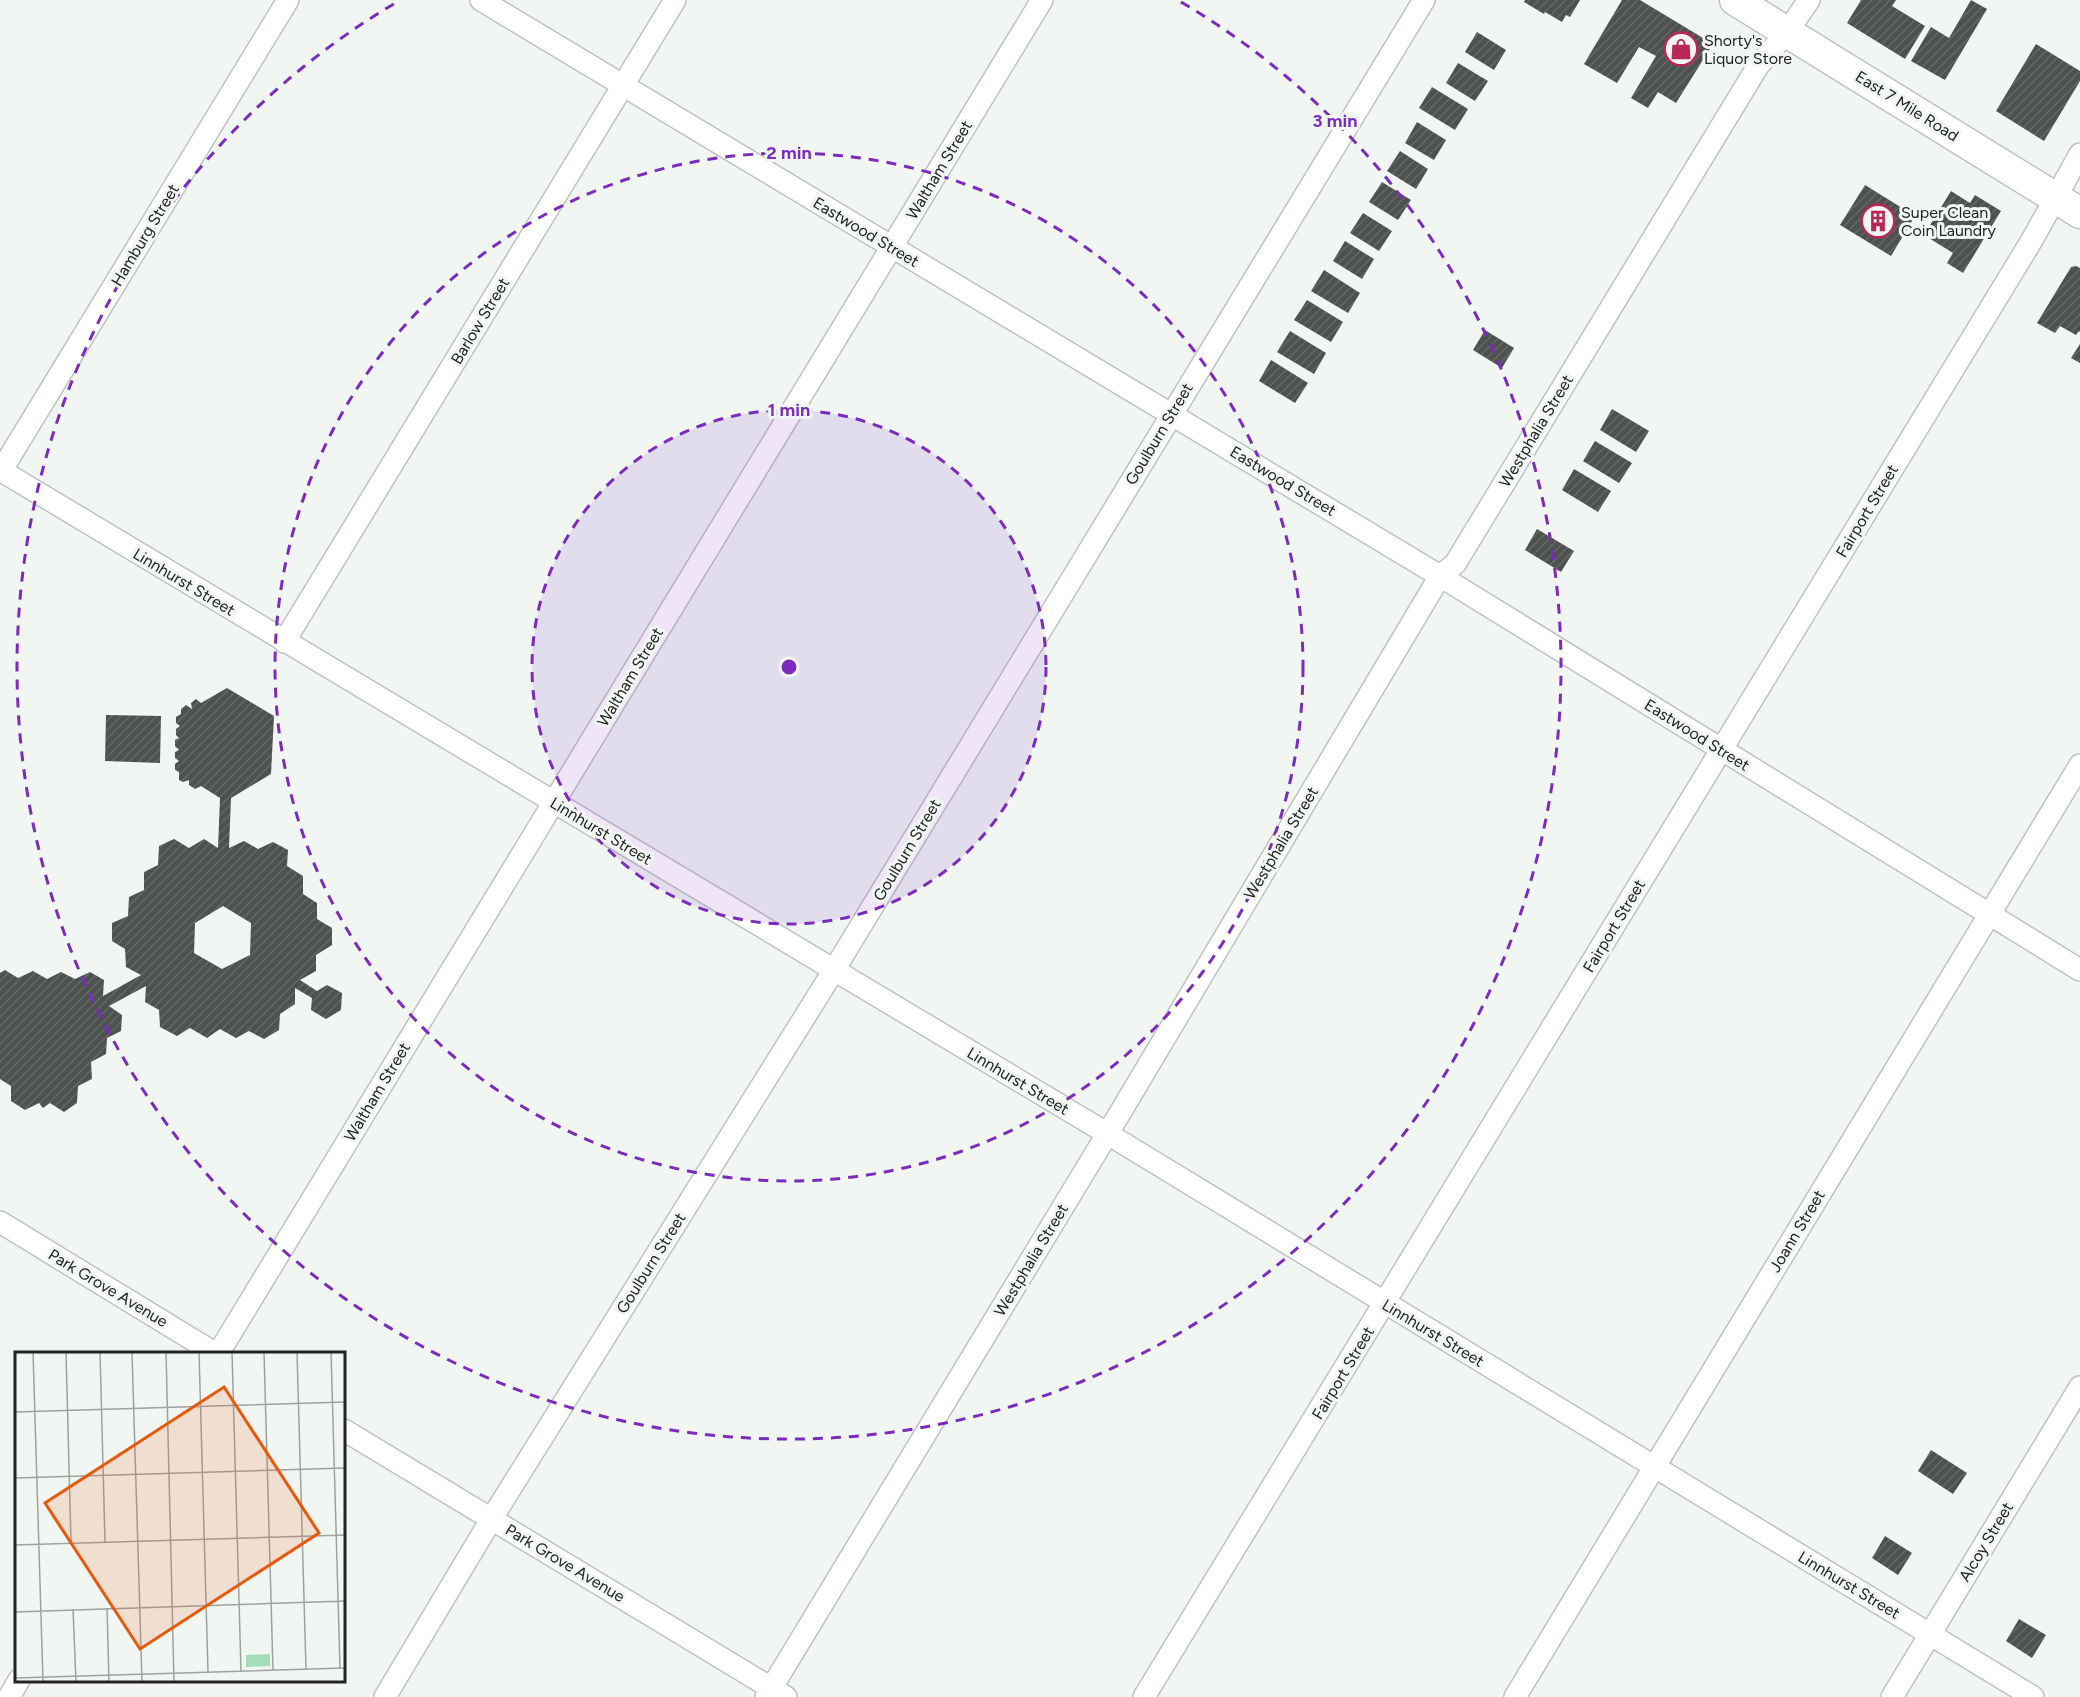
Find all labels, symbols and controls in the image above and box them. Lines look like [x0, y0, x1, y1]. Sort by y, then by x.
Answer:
shop icon: Shorty's Liquor Store [1663, 31, 1699, 67]
place label: Shorty's Liquor Store [1704, 31, 1792, 68]
street label: East 7 Mile Road [1852, 67, 1962, 145]
text: 3 min [1313, 110, 1357, 132]
street label: Waltham Street [902, 117, 976, 223]
text: 2 min [766, 142, 812, 164]
street label: Hamburg Street [107, 181, 183, 289]
street label: Eastwood Street [810, 193, 922, 271]
building icon: Super Clean Coin Laundry [1860, 203, 1896, 239]
place label: Super Clean Coin Laundry [1901, 203, 1997, 240]
street label: Barlow Street [447, 274, 513, 368]
street label: Westphalia Street [1495, 371, 1577, 491]
street label: Goulburn Street [1121, 380, 1197, 488]
text: 1 min [768, 399, 810, 421]
street label: Eastwood Street [1227, 442, 1339, 520]
street label: Fairport Street [1832, 461, 1902, 561]
street label: Linnhurst Street [130, 544, 238, 620]
street label: Waltham Street [593, 624, 667, 730]
centre of rings [779, 657, 799, 677]
street label: Eastwood Street [1641, 695, 1753, 775]
street label: Westphalia Street [1240, 783, 1322, 903]
street label: Linnhurst Street [547, 793, 655, 869]
street label: Goulburn Street [869, 796, 945, 904]
street label: Fairport Street [1579, 876, 1649, 976]
street label: Waltham Street [340, 1039, 414, 1145]
street label: Linnhurst Street [964, 1043, 1072, 1119]
street label: Joann Street [1765, 1187, 1829, 1275]
street label: Westphalia Street [990, 1200, 1072, 1320]
street label: Goulburn Street [612, 1209, 690, 1317]
street label: Park Grove Avenue [45, 1245, 171, 1331]
street label: Linnhurst Street [1379, 1295, 1487, 1371]
street label: Fairport Street [1308, 1323, 1378, 1423]
inset map [15, 1352, 345, 1682]
street label: Alcoy Street [1955, 1499, 2017, 1585]
street label: Park Grove Avenue [502, 1520, 628, 1606]
street label: Linnhurst Street [1795, 1547, 1903, 1623]

